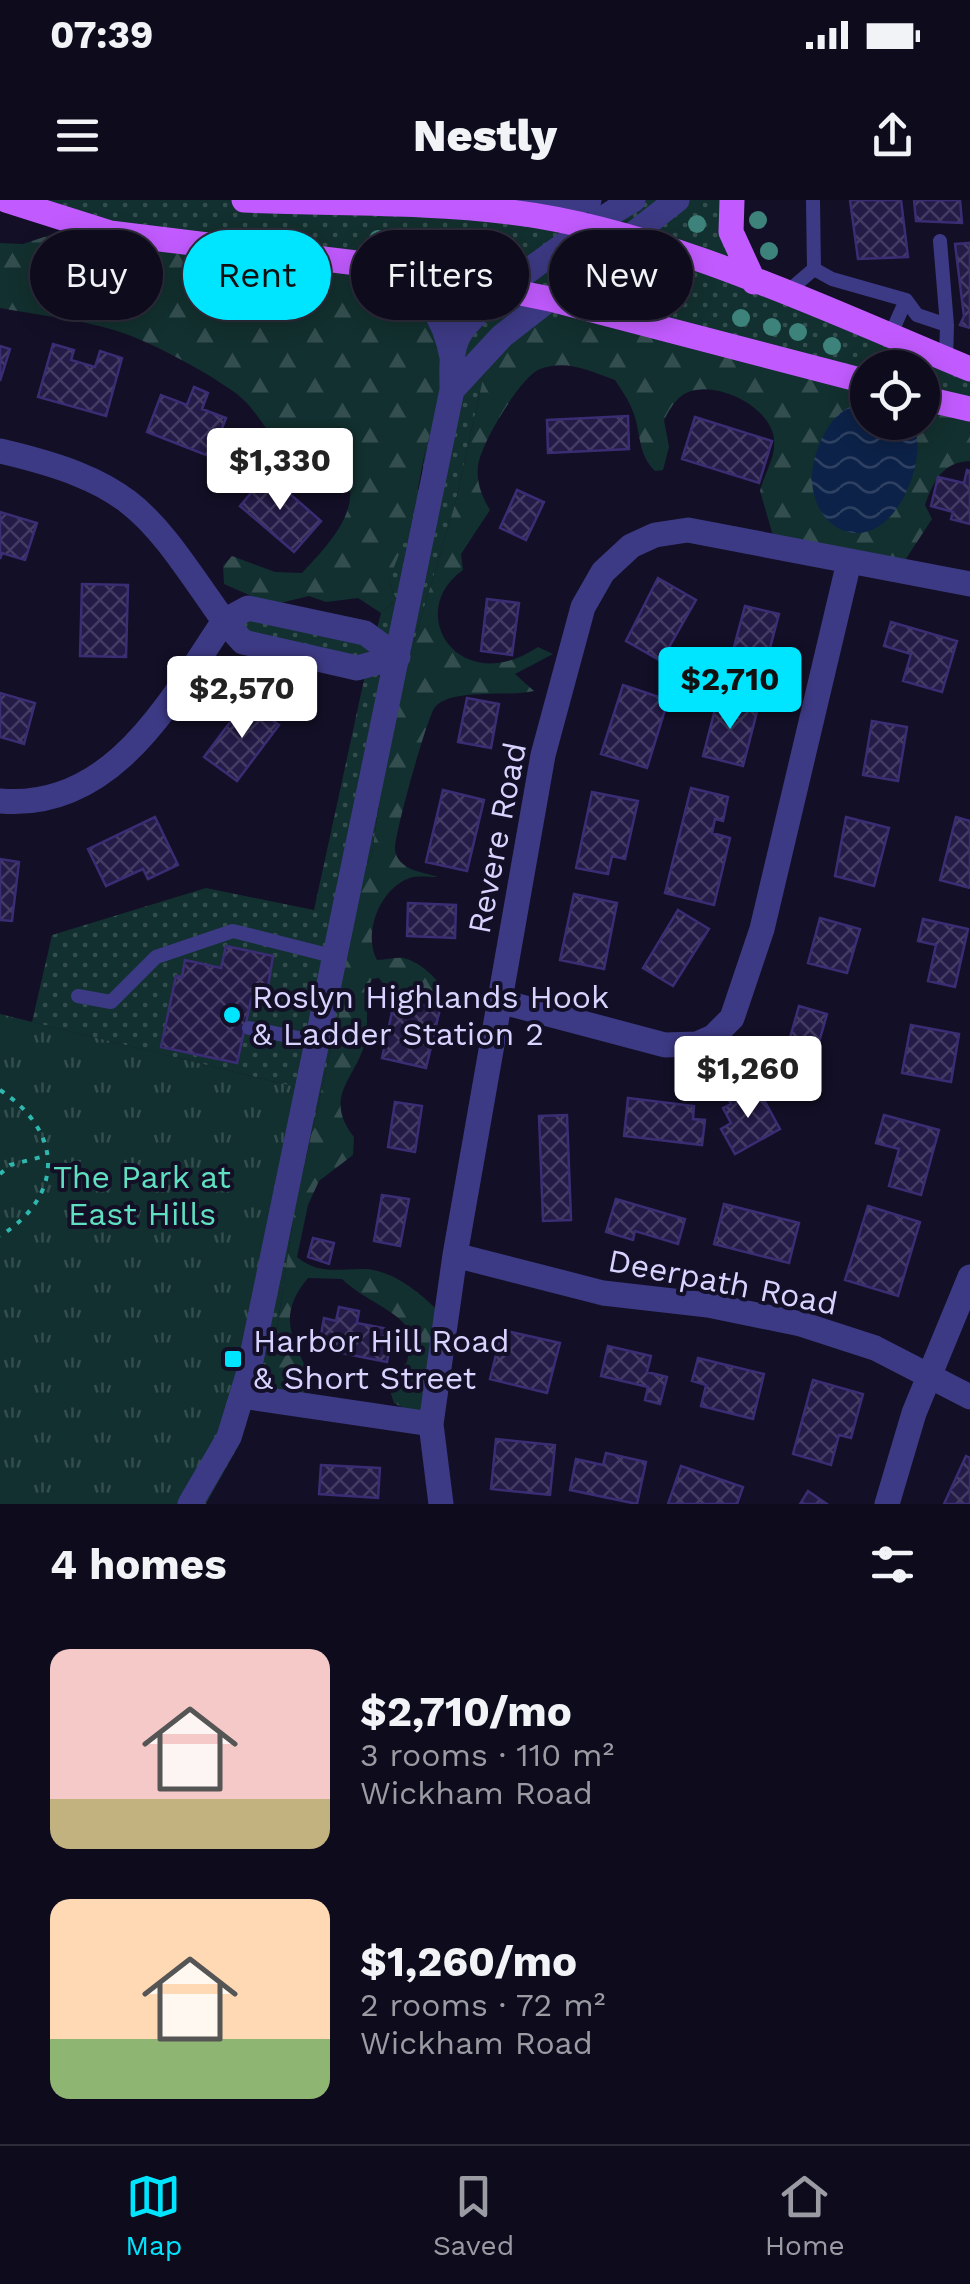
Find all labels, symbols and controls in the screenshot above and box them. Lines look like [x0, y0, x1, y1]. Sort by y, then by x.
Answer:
text: 07:39 [50, 13, 153, 57]
icon: menu [50, 108, 105, 163]
icon: share [865, 108, 920, 163]
text: Nestly [413, 109, 557, 162]
chip: Buy [30, 230, 163, 320]
chip: Rent [183, 230, 331, 320]
chip: Filters [351, 230, 529, 320]
chip: New [549, 230, 693, 320]
map controls [850, 350, 940, 440]
button: locate [850, 350, 940, 440]
pin: $1,330 [199, 428, 361, 513]
text: $1,330 [229, 441, 331, 479]
pin: $2,710 [649, 647, 811, 732]
pin: $2,570 [161, 656, 323, 741]
text: $2,710 [680, 660, 780, 698]
text: $2,570 [189, 669, 295, 707]
street label: Revere Road [460, 739, 534, 937]
place label: Roslyn Highlands Hook & Ladder Station 2 [252, 978, 609, 1053]
marker: Roslyn Highlands Hook & Ladder Station 2 [221, 1004, 243, 1026]
pin: $1,260 [667, 1036, 829, 1121]
text: $1,260 [697, 1049, 799, 1087]
park label: The Park at East Hills [53, 1158, 231, 1233]
street label: Deerpath Road [605, 1241, 841, 1323]
place label: Harbor Hill Road & Short Street [253, 1322, 509, 1397]
marker: Harbor Hill Road & Short Street [222, 1348, 244, 1370]
icon: filters [865, 1537, 920, 1592]
text: 4 homes [50, 1540, 227, 1589]
text: $2,710/mo [360, 1687, 572, 1736]
icon: home [130, 1689, 250, 1809]
text: 3 rooms · 110 m² [360, 1736, 614, 1774]
text: Wickham Road [360, 1774, 593, 1812]
text: $1,260/mo [360, 1937, 577, 1986]
icon: home [130, 1939, 250, 2059]
text: 2 rooms · 72 m² [360, 1986, 605, 2024]
text: Wickham Road [360, 2024, 593, 2062]
tab: Map [125, 2169, 182, 2262]
tab: Saved [433, 2169, 514, 2262]
tab: Home [765, 2169, 845, 2262]

